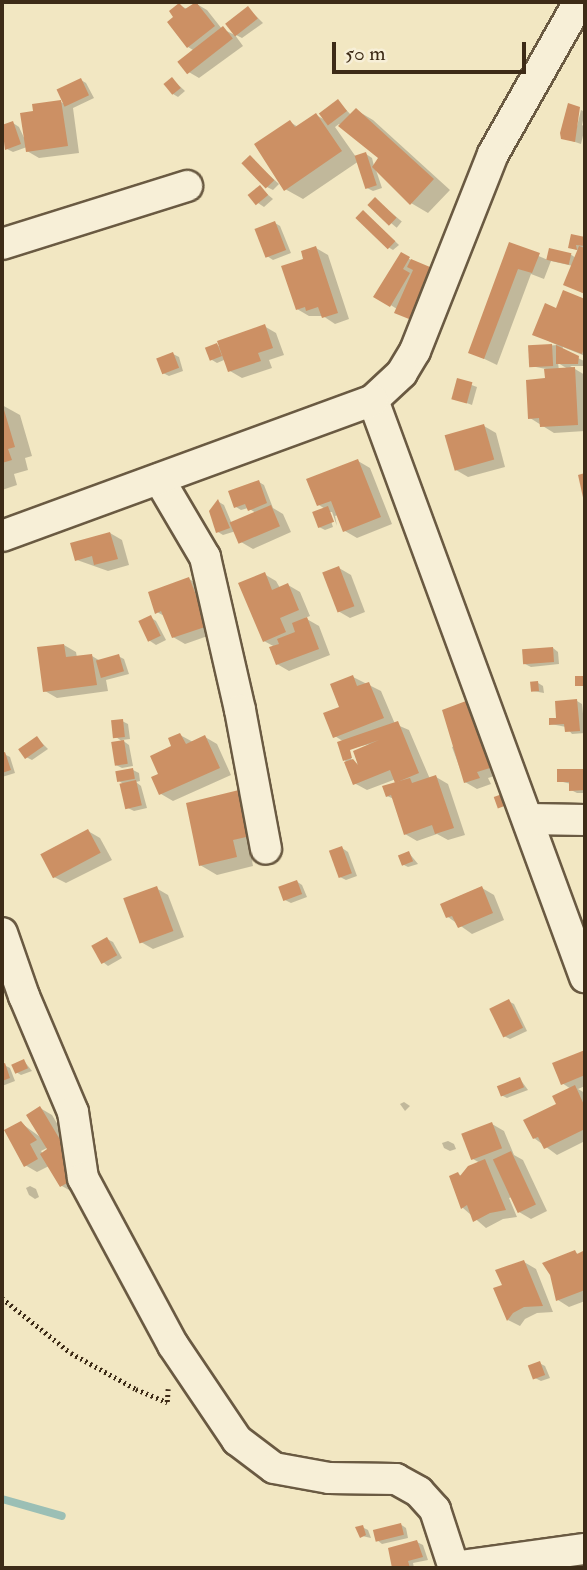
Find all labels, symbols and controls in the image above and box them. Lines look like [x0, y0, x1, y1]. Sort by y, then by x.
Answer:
scale bar [335, 28, 529, 72]
text: 50 m [345, 40, 386, 67]

